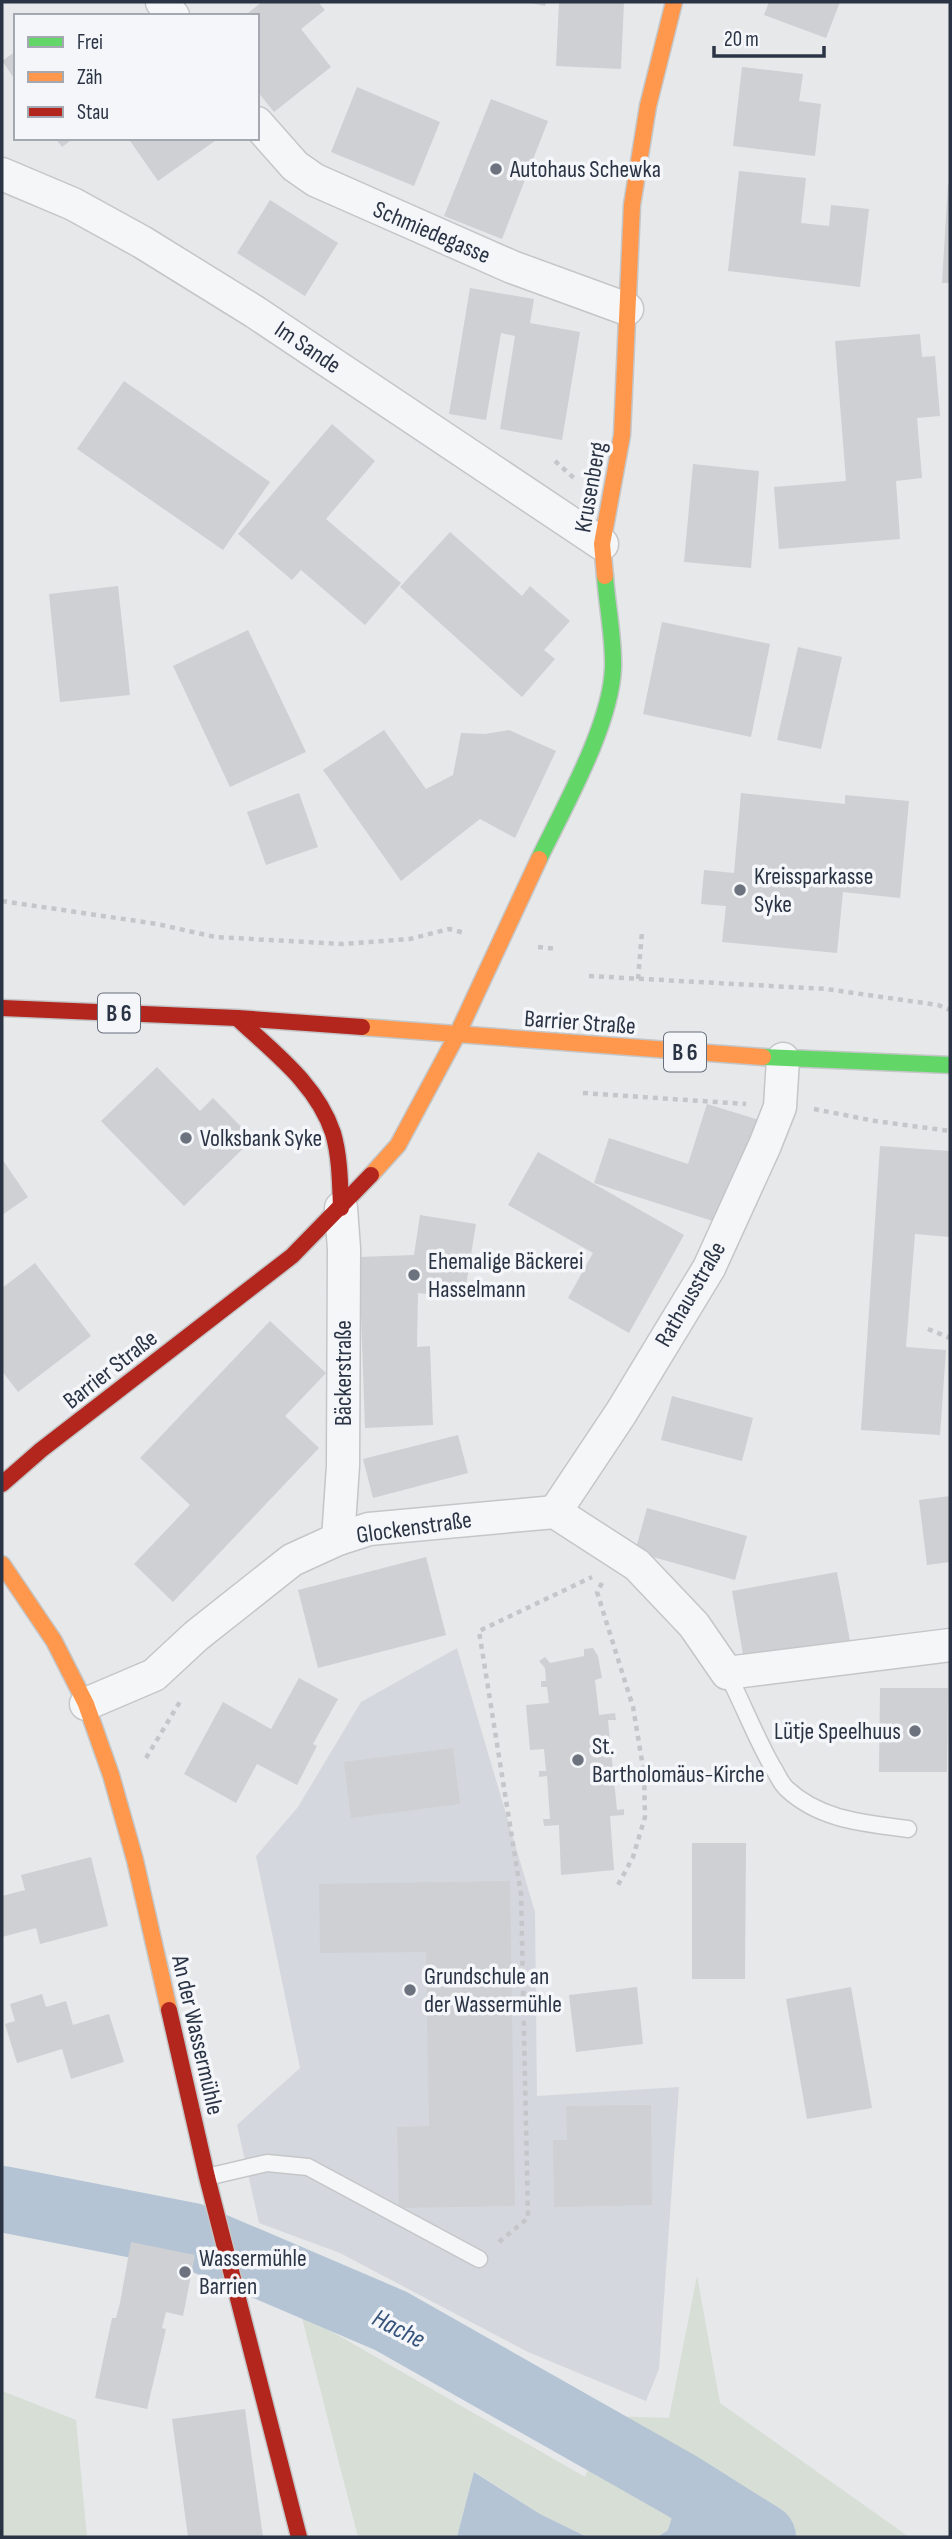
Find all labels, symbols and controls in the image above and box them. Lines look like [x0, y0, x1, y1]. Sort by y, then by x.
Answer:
legend [14, 14, 259, 140]
scale bar [714, 14, 824, 58]
text: 20 m [724, 27, 759, 52]
text: Frei [77, 30, 103, 55]
text: Zäh [77, 65, 103, 90]
text: Stau [77, 100, 109, 125]
place label: Autohaus Schewka [509, 155, 661, 184]
marker: Autohaus Schewka [488, 161, 504, 177]
street label: Schmiedegasse [369, 195, 495, 270]
street label: Im Sande [269, 315, 346, 380]
street label: Krusenberg [568, 439, 613, 535]
place label: Kreissparkasse Syke [754, 862, 873, 919]
marker: Kreissparkasse Syke [732, 882, 748, 898]
road number: B 6 [98, 994, 140, 1032]
street label: Barrier Straße [523, 1004, 637, 1041]
road number: B 6 [664, 1032, 706, 1072]
place label: Volksbank Syke [200, 1124, 322, 1153]
marker: Volksbank Syke [178, 1130, 194, 1146]
street label: Rathausstraße [649, 1236, 732, 1352]
place label: Ehemalige Bäckerei Hasselmann [428, 1247, 583, 1304]
marker: Ehemalige Bäckerei Hasselmann [406, 1267, 422, 1283]
street label: Bäckerstraße [329, 1320, 358, 1426]
street label: Barrier Straße [57, 1324, 163, 1415]
street label: Glockenstraße [355, 1505, 474, 1550]
place label: Lütje Speelhuus [774, 1717, 901, 1746]
marker: Lütje Speelhuus [907, 1723, 923, 1739]
place label: St. Bartholomäus-Kirche [592, 1732, 765, 1789]
marker: St. Bartholomäus-Kirche [570, 1752, 586, 1768]
street label: An der Wassermühle [165, 1952, 230, 2118]
place label: Grundschule an der Wassermühle [424, 1962, 562, 2019]
marker: Grundschule an der Wassermühle [402, 1982, 418, 1998]
place label: Wassermühle Barrien [199, 2244, 307, 2301]
marker: Wassermühle Barrien [177, 2264, 193, 2280]
water label: Hache [367, 2303, 430, 2356]

